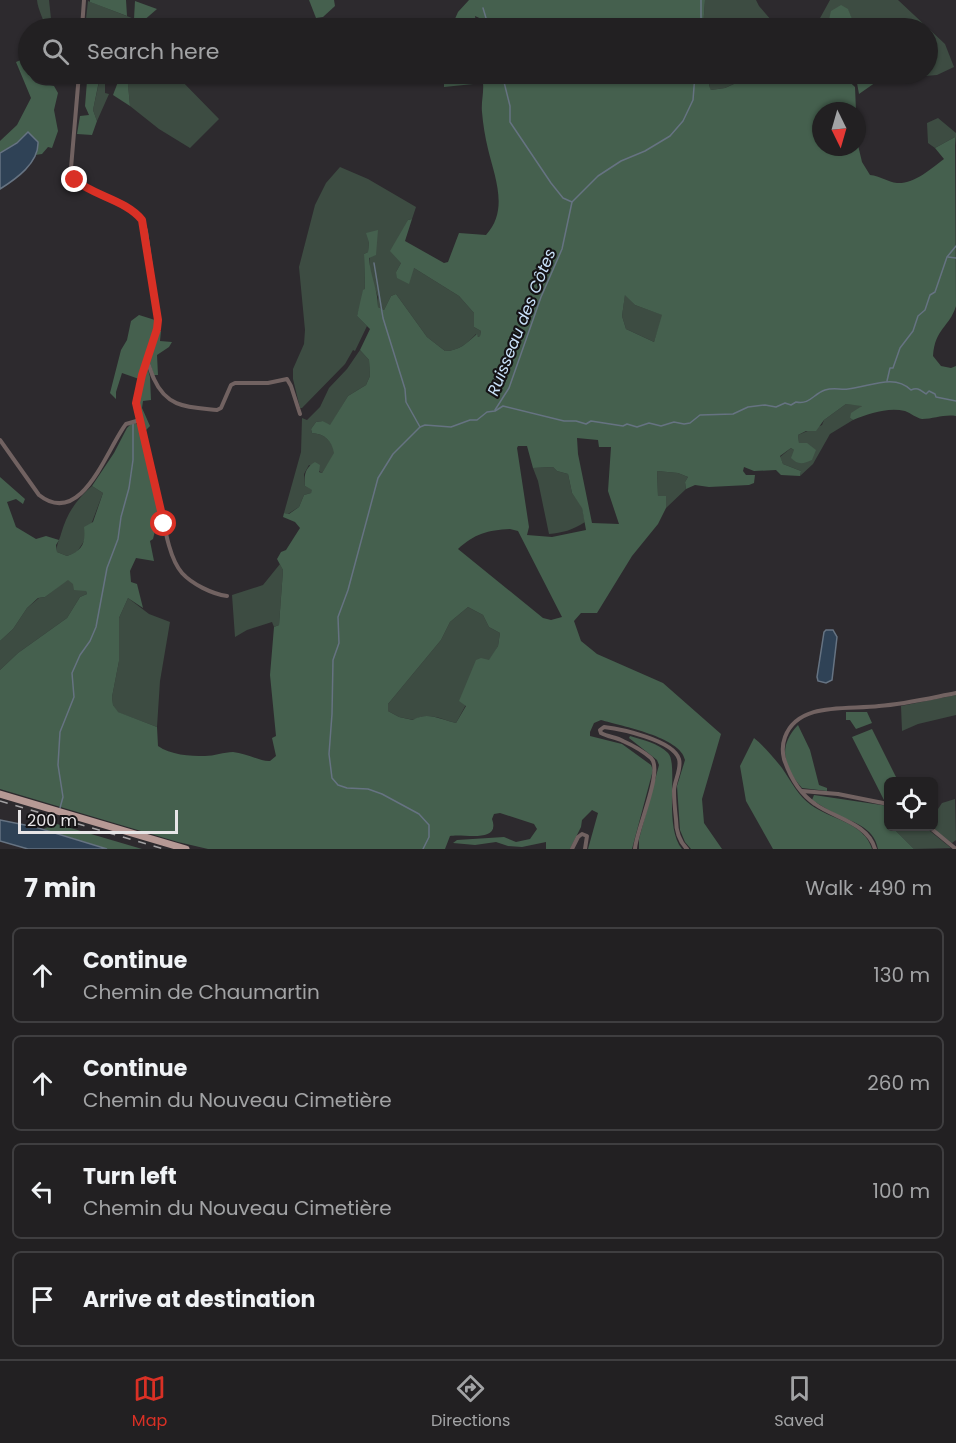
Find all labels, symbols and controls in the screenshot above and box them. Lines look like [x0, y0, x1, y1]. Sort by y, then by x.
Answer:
search box [18, 18, 938, 84]
icon: search [39, 35, 72, 68]
text: Search here [87, 36, 220, 67]
north arrow [812, 102, 866, 156]
route end [61, 166, 87, 192]
water label: Ruisseau des Côtes [481, 245, 562, 399]
route start [150, 510, 176, 536]
map controls [884, 777, 938, 831]
button: locate [884, 777, 938, 831]
scale bar [18, 807, 178, 834]
text: 200 m [27, 809, 77, 832]
text: 7 min [24, 870, 96, 906]
text: Walk · 490 m [805, 874, 932, 902]
text: Continue [83, 945, 187, 976]
icon: ahead [26, 959, 59, 992]
text: 130 m [873, 961, 930, 989]
text: Chemin de Chaumartin [83, 978, 320, 1006]
text: Continue [83, 1053, 187, 1084]
icon: ahead [26, 1067, 59, 1100]
text: 260 m [867, 1069, 930, 1097]
text: Chemin du Nouveau Cimetière [83, 1086, 392, 1114]
text: Turn left [83, 1161, 177, 1192]
icon: left [26, 1175, 59, 1208]
text: 100 m [873, 1177, 930, 1205]
text: Chemin du Nouveau Cimetière [83, 1194, 392, 1222]
icon: arrive [26, 1283, 59, 1316]
text: Arrive at destination [83, 1284, 315, 1315]
tab: Map [132, 1372, 167, 1433]
tab: Directions [431, 1372, 510, 1433]
tab: Saved [774, 1372, 824, 1433]

